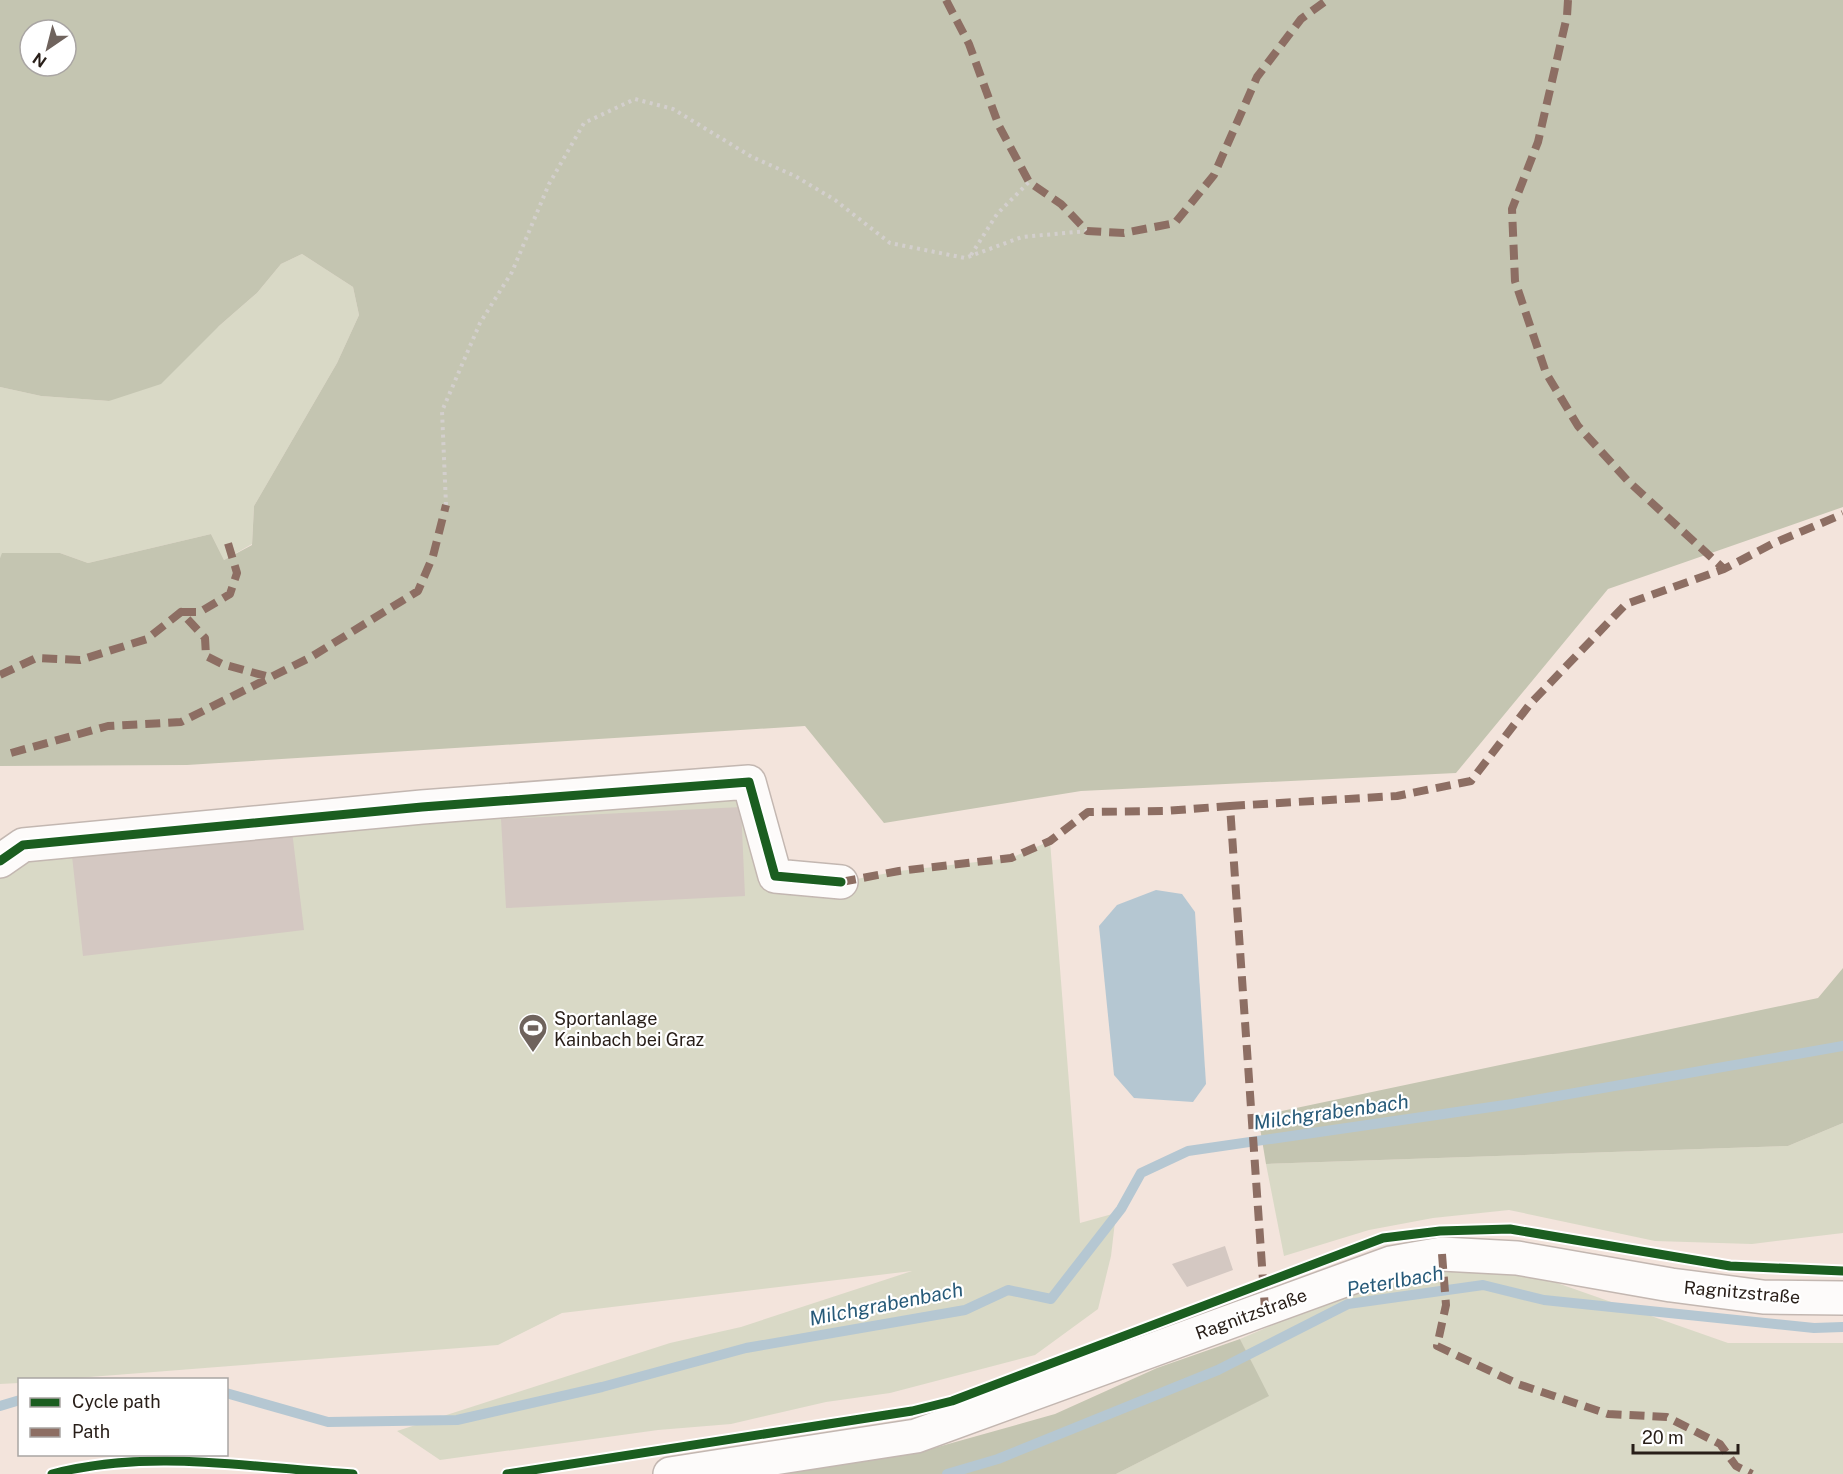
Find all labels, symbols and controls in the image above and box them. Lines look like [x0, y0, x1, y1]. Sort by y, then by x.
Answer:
north arrow [18, 18, 78, 78]
text: N [29, 49, 50, 71]
place label: Sportanlage Kainbach bei Graz [554, 1008, 704, 1050]
sports icon: Sportanlage Kainbach bei Graz [517, 1012, 549, 1054]
water label: Milchgrabenbach [1252, 1089, 1410, 1135]
water label: Peterlbach [1345, 1261, 1445, 1301]
street label: Ragnitzstraße [1683, 1276, 1801, 1308]
water label: Milchgrabenbach [807, 1277, 965, 1331]
street label: Ragnitzstraße [1192, 1284, 1310, 1344]
legend [18, 1378, 228, 1456]
text: Cycle path [72, 1391, 161, 1412]
scale bar [1633, 1417, 1738, 1455]
text: Path [72, 1421, 110, 1442]
text: 20 m [1642, 1427, 1684, 1448]

